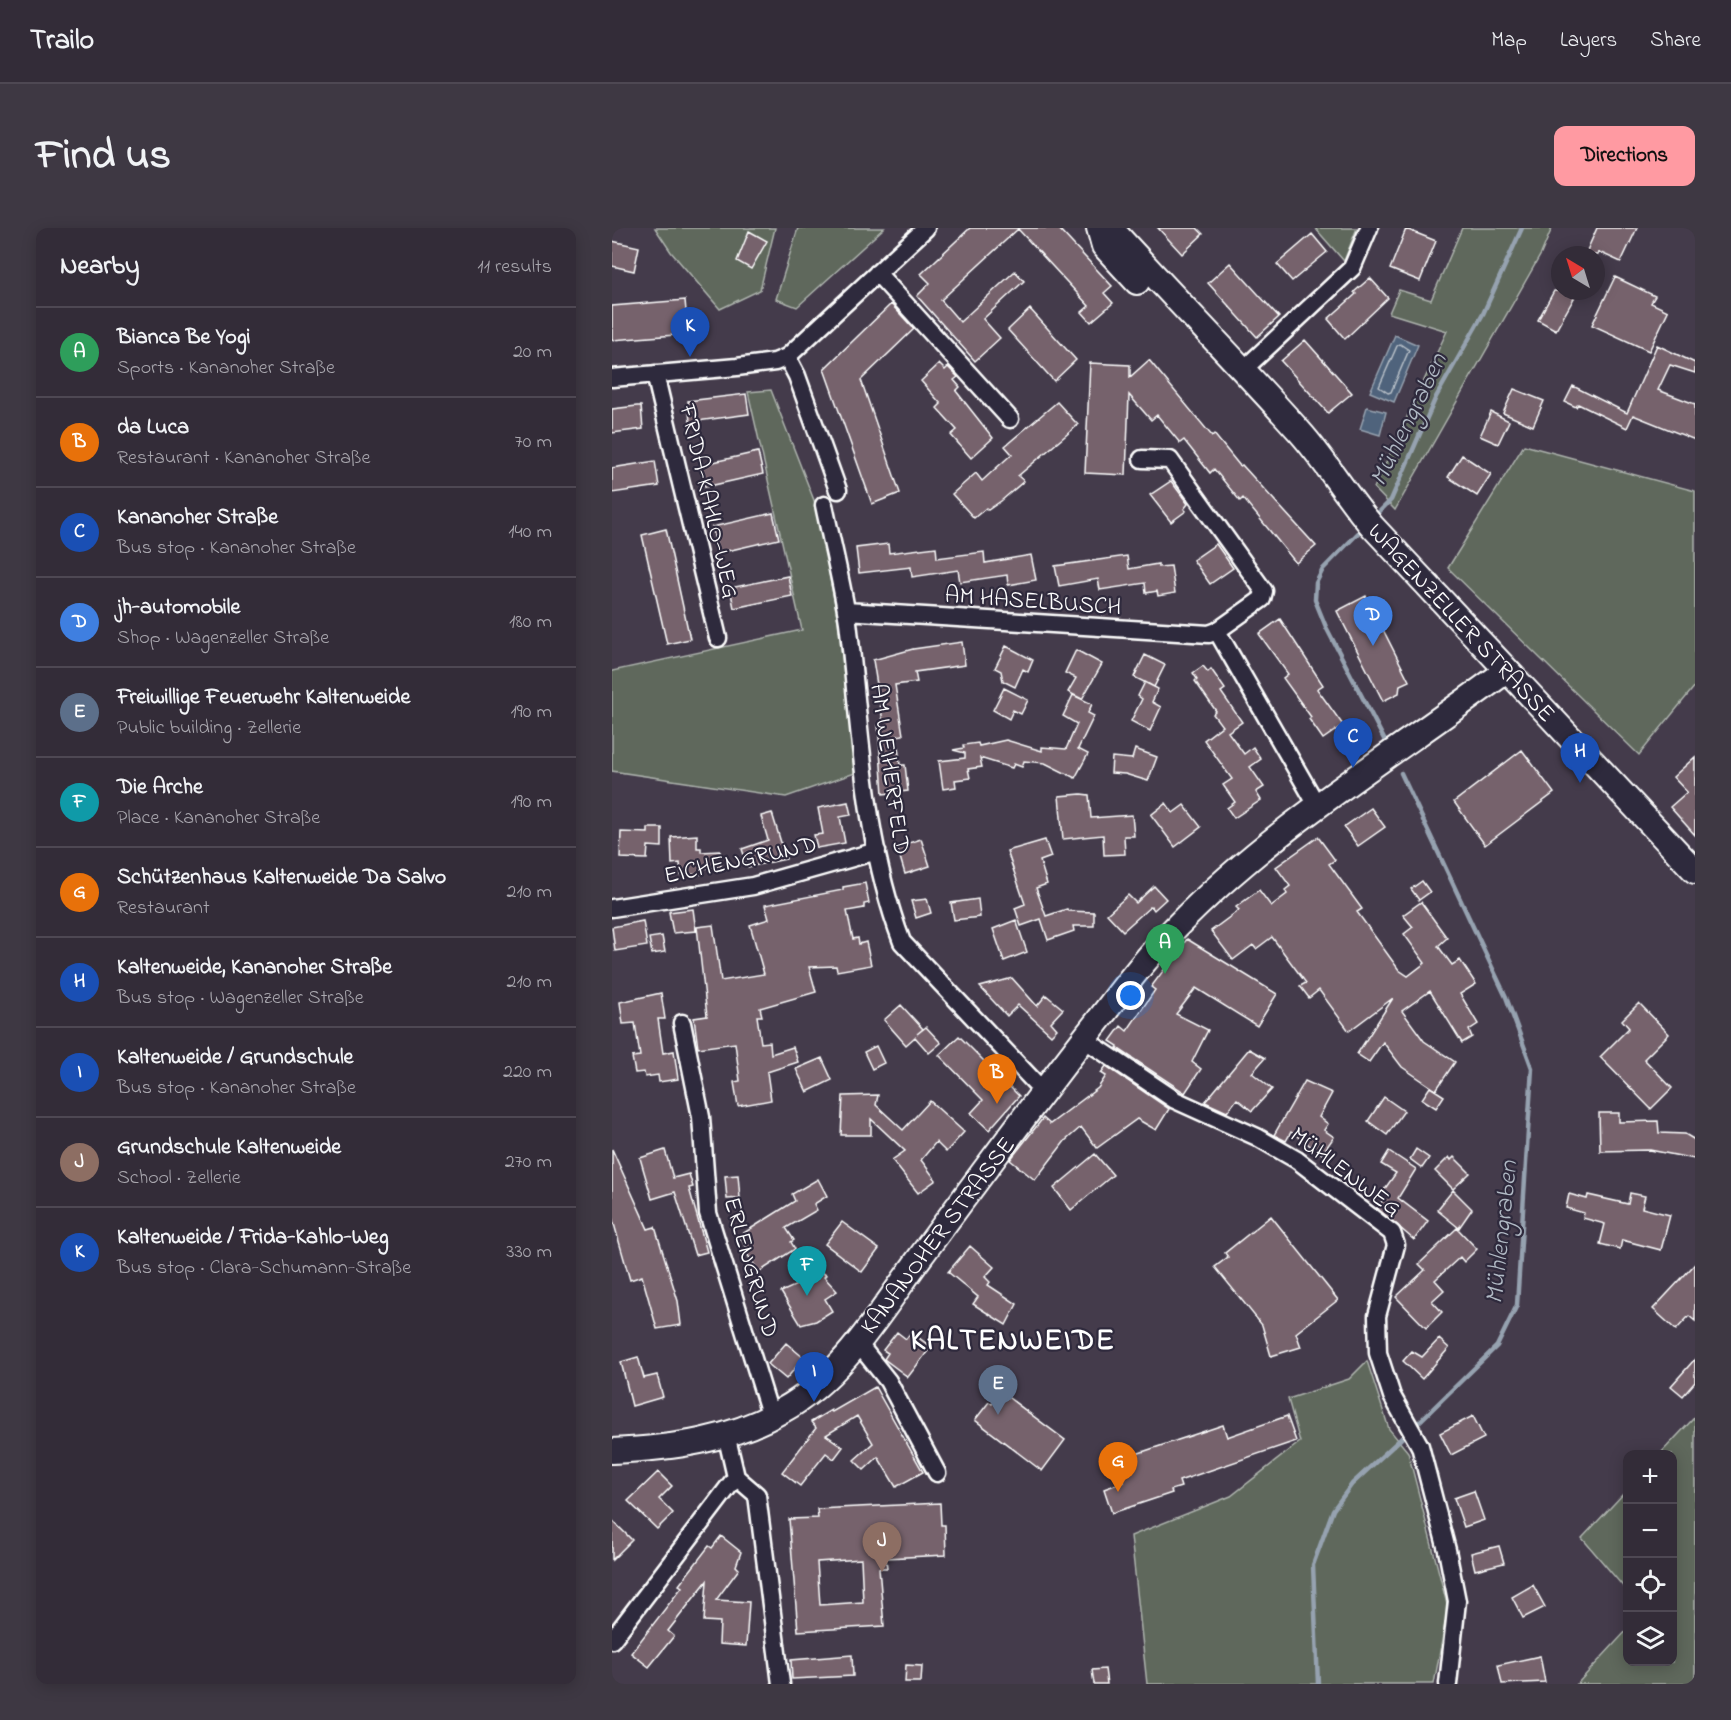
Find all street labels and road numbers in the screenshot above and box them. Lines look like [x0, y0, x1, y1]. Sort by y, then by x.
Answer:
street label: FRIDA-KAHLO-WEG [668, 400, 747, 602]
street label: WAGENZELLER STRASSE [1358, 516, 1562, 731]
street label: AM HASELBUSCH [943, 579, 1122, 626]
street label: AM WEIHERFELD [859, 682, 918, 857]
street label: EICHENGRUND [661, 828, 820, 895]
street label: MÜHLENWEG [1281, 1119, 1408, 1227]
street label: KANANOHER STRASSE [853, 1130, 1025, 1343]
street label: ERLENGRUND [713, 1193, 786, 1342]

